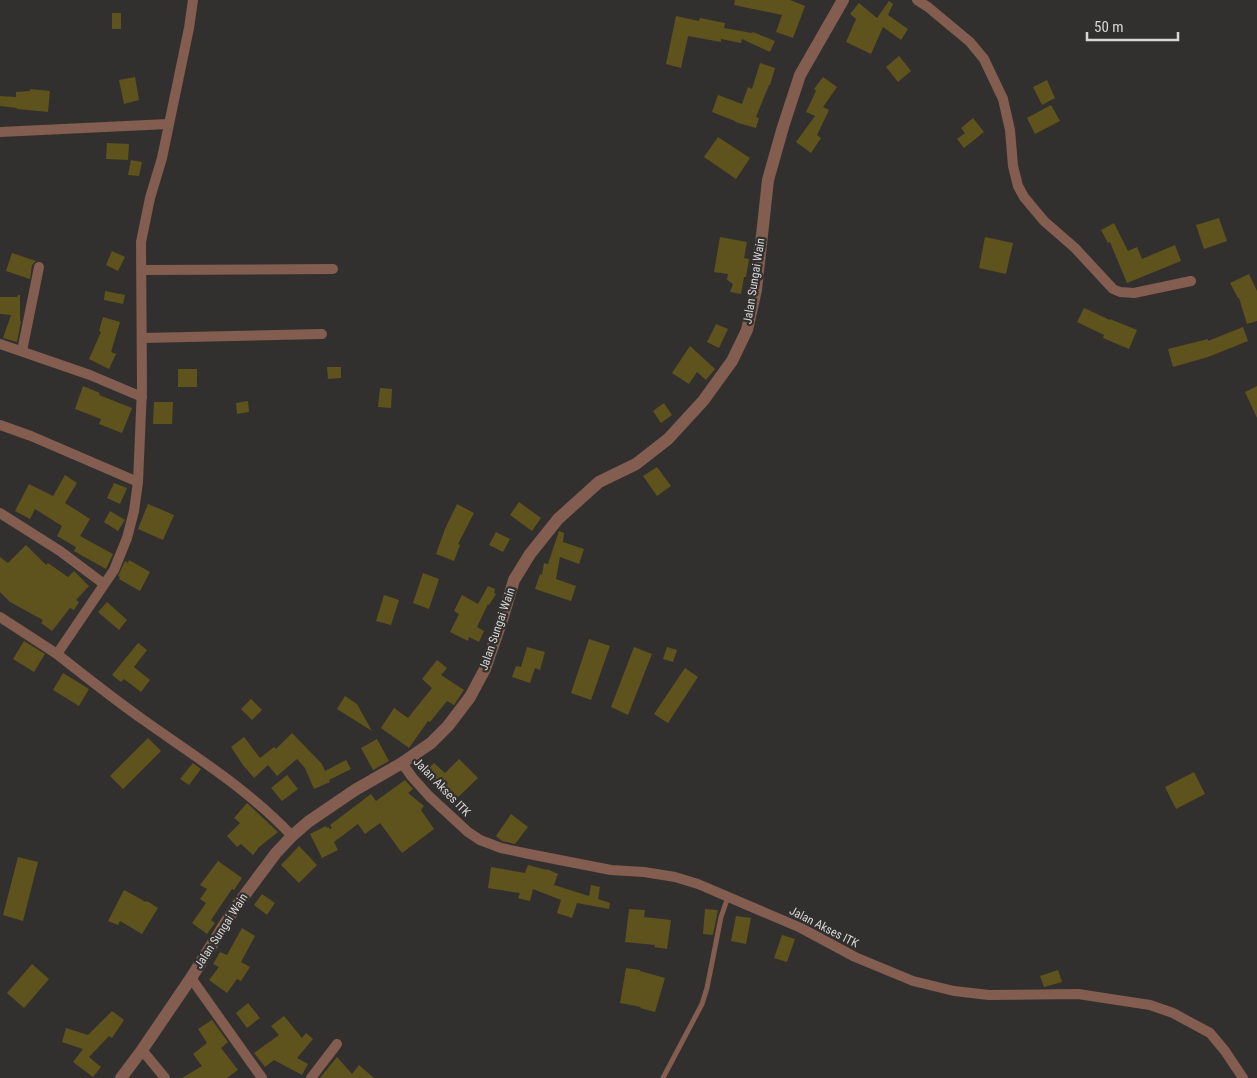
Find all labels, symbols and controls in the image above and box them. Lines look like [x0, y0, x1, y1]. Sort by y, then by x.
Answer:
scale bar [1087, 10, 1178, 42]
text: 50 m [1094, 18, 1124, 36]
street label: Jalan Sungai Wain [740, 237, 768, 325]
street label: Jalan Sungai Wain [476, 585, 518, 672]
street label: Jalan Akses ITK [411, 755, 474, 819]
street label: Jalan Sungai Wain [191, 891, 251, 971]
street label: Jalan Akses ITK [787, 904, 861, 951]

